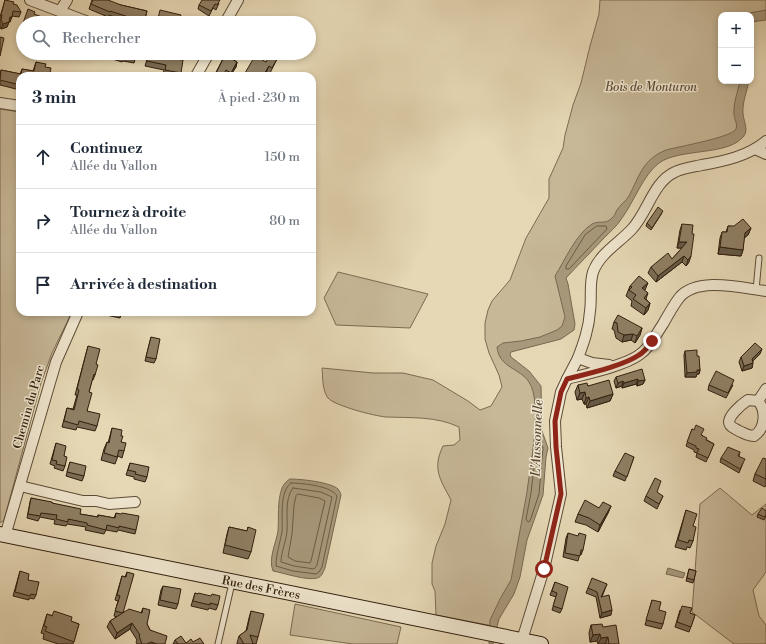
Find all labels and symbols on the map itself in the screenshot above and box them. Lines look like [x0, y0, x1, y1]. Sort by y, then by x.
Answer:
park label: Bois de Monturon [604, 80, 697, 95]
route end [643, 332, 661, 350]
street label: Chemin du Parc [10, 363, 48, 451]
water label: L'Aussonnelle [528, 399, 546, 478]
route start [535, 560, 553, 578]
street label: Rue des Frères [221, 573, 301, 603]

